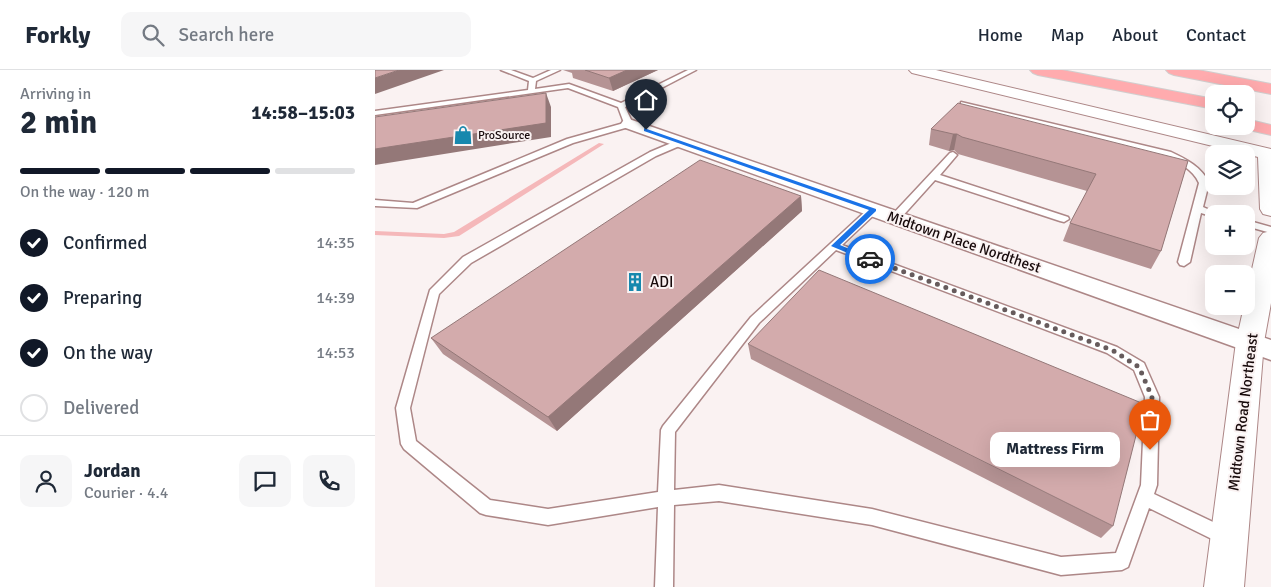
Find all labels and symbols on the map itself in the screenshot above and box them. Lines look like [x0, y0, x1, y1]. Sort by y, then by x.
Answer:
pin [625, 79, 667, 130]
shop icon: ProSource [452, 124, 474, 146]
place label: ProSource [478, 128, 530, 143]
street label: Midtown Place Nordthest [885, 207, 1043, 277]
courier [845, 234, 895, 284]
building icon: ADI [624, 271, 646, 293]
place label: ADI [650, 273, 673, 291]
street label: Midtown Road Northeast [1224, 332, 1262, 492]
pin [1129, 399, 1171, 450]
callout: Mattress Firm [990, 432, 1120, 468]

